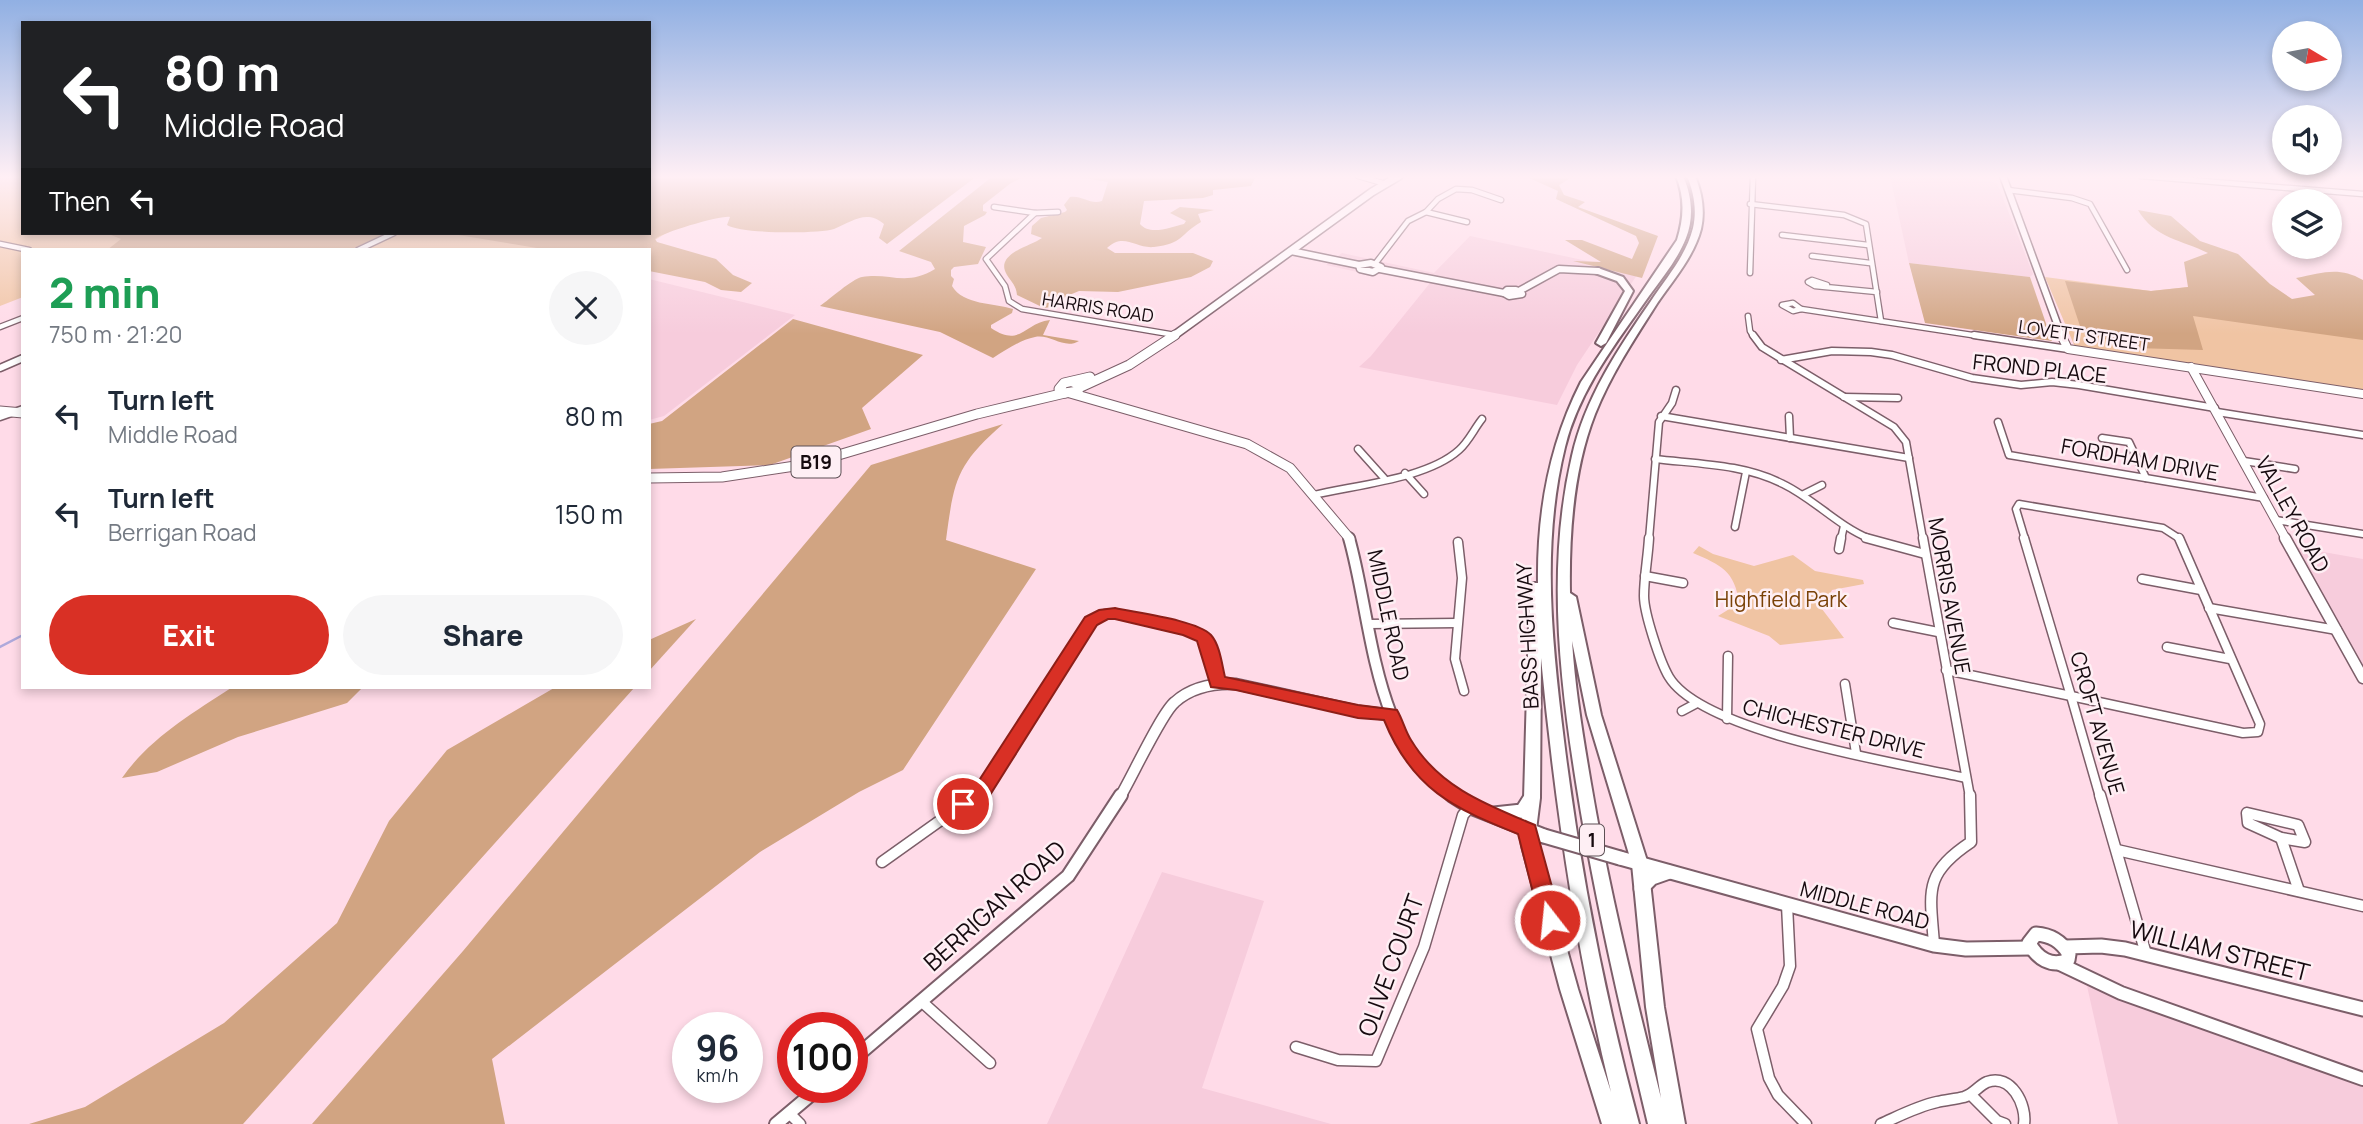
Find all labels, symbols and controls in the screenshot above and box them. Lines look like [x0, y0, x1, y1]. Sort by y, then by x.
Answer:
north arrow [2272, 21, 2342, 91]
map controls [2272, 21, 2342, 259]
text: 80 m [164, 39, 280, 106]
icon: left [49, 49, 140, 140]
text: Middle Road [164, 103, 345, 147]
button: sound [2272, 105, 2342, 175]
icon: left [124, 182, 162, 220]
text: Then [49, 183, 110, 219]
button: layers [2272, 189, 2342, 259]
text: 2 min [49, 263, 160, 321]
button: close [549, 271, 623, 345]
street label: HARRIS ROAD [1040, 286, 1156, 328]
street label: LOVETT STREET [2017, 314, 2152, 356]
text: 750 m · 21:20 [49, 318, 182, 350]
street label: FROND PLACE [1971, 347, 2109, 389]
text: Turn left [108, 382, 215, 418]
icon: left [49, 397, 87, 435]
text: 80 m [565, 398, 623, 434]
text: Middle Road [108, 418, 238, 450]
street label: FORDHAM DRIVE [2059, 431, 2221, 487]
road number: B19 [792, 446, 840, 477]
street label: VALLEY ROAD [2250, 451, 2336, 577]
text: Turn left [108, 480, 215, 516]
icon: left [49, 495, 87, 533]
text: 150 m [555, 496, 623, 532]
street label: MORRIS AVENUE [1922, 515, 1978, 677]
text: Berrigan Road [108, 516, 257, 548]
street label: MIDDLE ROAD [1361, 547, 1417, 683]
street label: BASS HIGHWAY [1509, 562, 1545, 710]
park label: Highfield Park [1715, 585, 1848, 613]
button: Exit [49, 595, 329, 675]
button: Share [343, 595, 623, 675]
street label: CROFT AVENUE [2064, 648, 2132, 798]
street label: CHICHESTER DRIVE [1740, 692, 1928, 764]
pin [933, 774, 993, 834]
icon: arrive [944, 785, 982, 823]
road number: 1 [1580, 824, 1604, 856]
street label: BERRIGAN ROAD [916, 832, 1072, 978]
street label: MIDDLE ROAD [1797, 874, 1933, 936]
position arrow [1513, 883, 1587, 957]
street label: OLIVE COURT [1349, 889, 1431, 1041]
street label: WILLIAM STREET [2127, 912, 2314, 988]
speed limit sign: 100 [777, 1012, 868, 1103]
text: 96 [696, 1024, 739, 1072]
text: km/h [697, 1063, 738, 1087]

